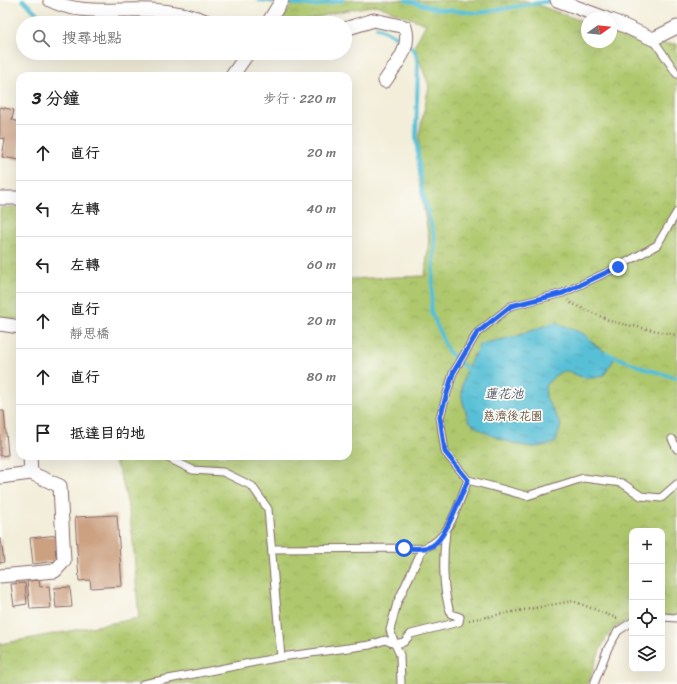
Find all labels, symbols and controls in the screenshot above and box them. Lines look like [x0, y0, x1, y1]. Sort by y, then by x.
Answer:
north arrow [581, 12, 617, 48]
search box [16, 16, 352, 60]
text: 搜尋地點 [62, 25, 122, 51]
icon: search [30, 27, 52, 49]
text: 3 分鐘 [32, 83, 80, 113]
text: 步行 · 220 m [263, 87, 336, 110]
text: 直行 [70, 140, 100, 166]
text: 20 m [307, 141, 336, 164]
icon: ahead [32, 142, 54, 164]
text: 左轉 [70, 196, 100, 222]
text: 40 m [306, 197, 336, 220]
icon: left [32, 198, 54, 220]
text: 左轉 [70, 252, 100, 278]
text: 60 m [307, 253, 336, 276]
icon: left [32, 254, 54, 276]
route end [609, 258, 627, 276]
text: 直行 [70, 296, 100, 322]
text: 20 m [307, 309, 336, 332]
icon: ahead [32, 310, 54, 332]
text: 靜思橋 [70, 322, 109, 345]
text: 直行 [70, 364, 100, 390]
text: 80 m [307, 365, 336, 388]
icon: ahead [32, 366, 54, 388]
water label: 蓮花池 [484, 382, 524, 405]
park label: 慈濟後花園 [483, 405, 543, 427]
text: 抵達目的地 [70, 420, 145, 446]
icon: arrive [32, 422, 54, 444]
map controls [629, 528, 665, 672]
button: + [629, 528, 665, 564]
route start [395, 539, 413, 557]
button: − [629, 564, 665, 600]
button: locate [629, 600, 665, 636]
button: layers [629, 636, 665, 672]

